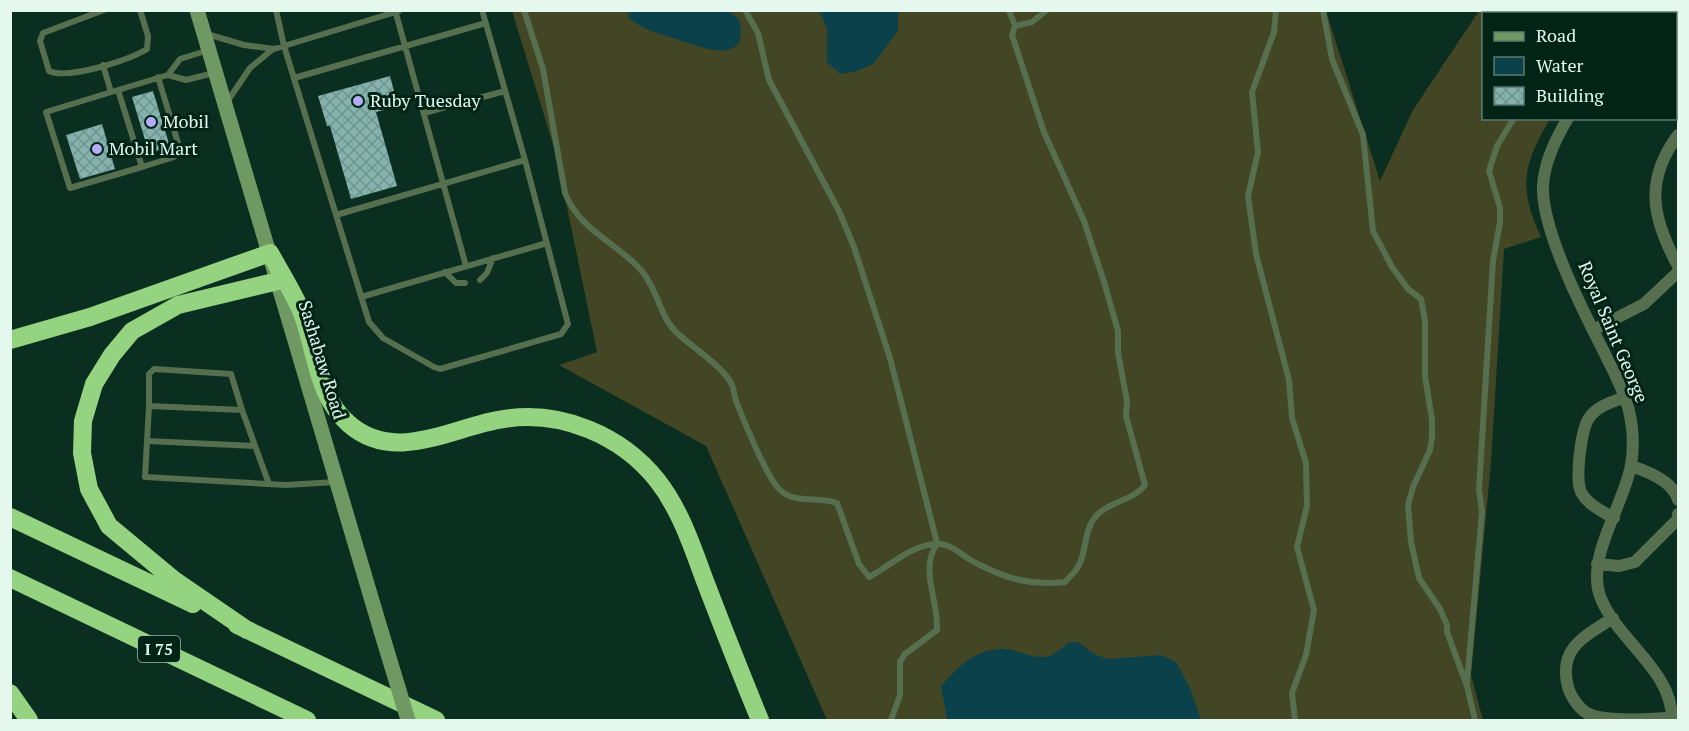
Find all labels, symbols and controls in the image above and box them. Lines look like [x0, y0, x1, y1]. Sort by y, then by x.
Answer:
legend [1482, 12, 1677, 120]
text: Road [1536, 23, 1576, 47]
text: Water [1536, 53, 1583, 77]
text: Building [1536, 83, 1604, 107]
place label: Ruby Tuesday [370, 88, 482, 112]
marker: Ruby Tuesday [351, 94, 365, 108]
place label: Mobil [163, 109, 209, 133]
marker: Mobil [144, 115, 158, 129]
place label: Mobil Mart [109, 136, 198, 160]
marker: Mobil Mart [90, 142, 104, 156]
street label: Royal Saint George [1573, 257, 1655, 406]
street label: Sashabaw Road [294, 298, 352, 422]
road number: I 75 [138, 636, 180, 662]

